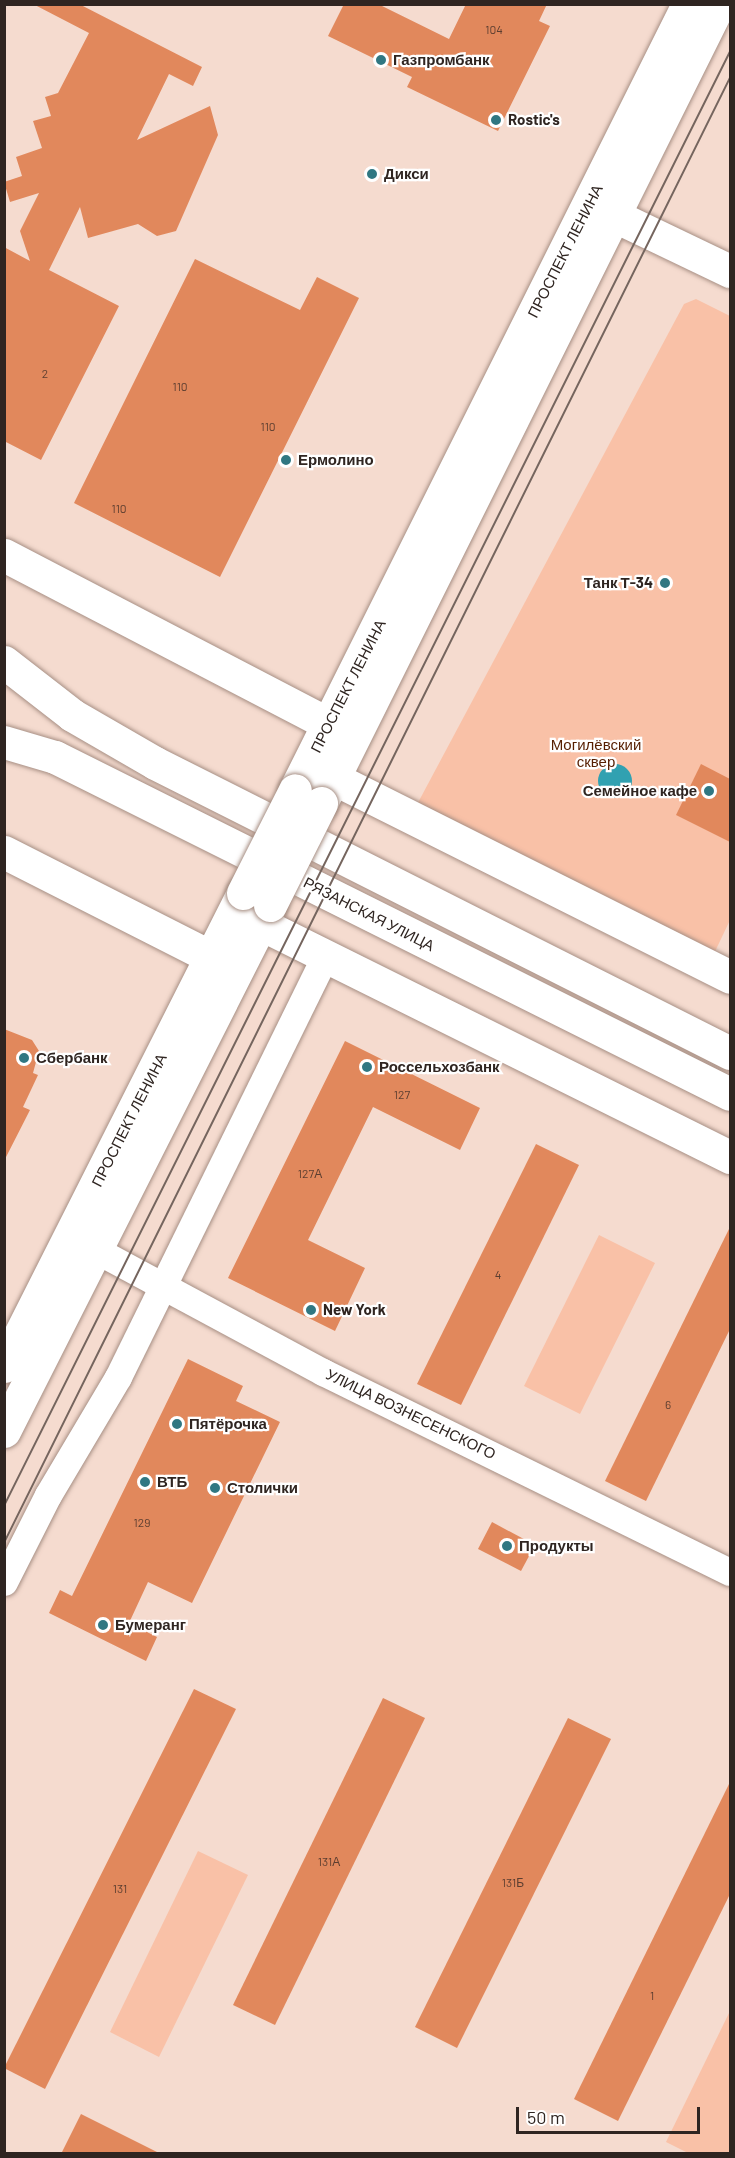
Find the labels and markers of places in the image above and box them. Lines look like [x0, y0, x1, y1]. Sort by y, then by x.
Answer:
place label: Газпромбанк [393, 51, 490, 69]
marker: Газпромбанк [374, 53, 388, 67]
place label: Rostic's [508, 111, 560, 129]
marker: Rostic's [489, 113, 503, 127]
place label: Дикси [384, 165, 429, 183]
marker: Дикси [365, 167, 379, 181]
place label: Ермолино [298, 451, 374, 469]
marker: Ермолино [279, 453, 293, 467]
place label: Танк Т-34 [584, 574, 653, 592]
marker: Танк Т-34 [658, 576, 672, 590]
place label: Семейное кафе [583, 782, 697, 800]
marker: Семейное кафе [702, 784, 716, 798]
place label: Сбербанк [36, 1049, 108, 1067]
marker: Сбербанк [17, 1051, 31, 1065]
place label: Россельхозбанк [379, 1058, 500, 1076]
marker: Россельхозбанк [360, 1060, 374, 1074]
place label: New York [323, 1301, 386, 1319]
marker: New York [304, 1303, 318, 1317]
place label: Пятёрочка [189, 1415, 267, 1433]
marker: Пятёрочка [170, 1417, 184, 1431]
place label: ВТБ [157, 1473, 187, 1491]
marker: ВТБ [138, 1475, 152, 1489]
place label: Столички [227, 1479, 298, 1497]
marker: Столички [208, 1481, 222, 1495]
place label: Продукты [519, 1537, 594, 1555]
marker: Продукты [500, 1539, 514, 1553]
place label: Бумеранг [115, 1616, 186, 1634]
marker: Бумеранг [96, 1618, 110, 1632]

